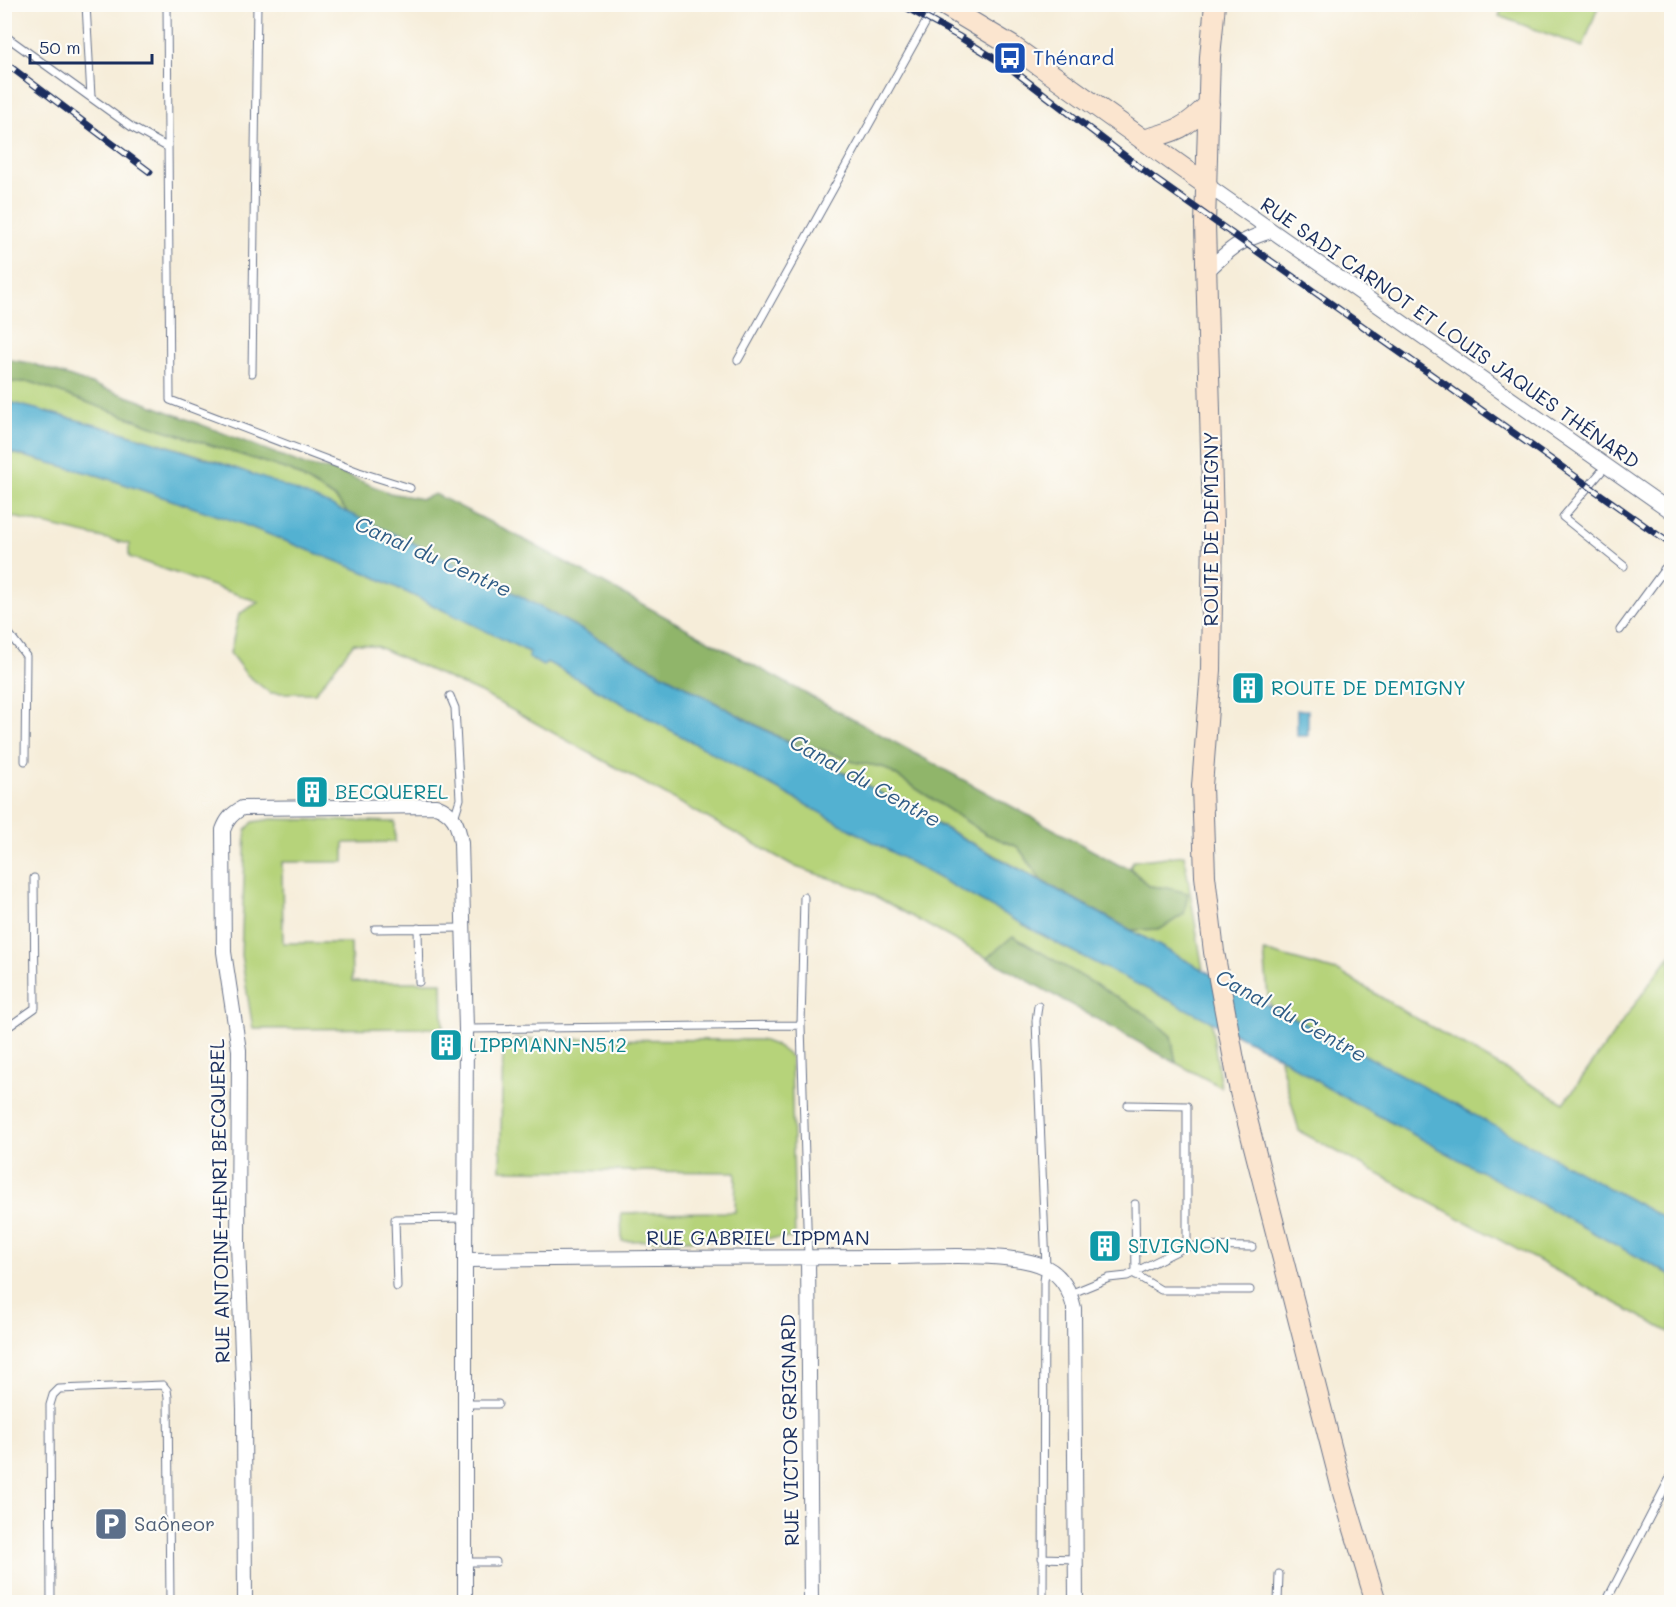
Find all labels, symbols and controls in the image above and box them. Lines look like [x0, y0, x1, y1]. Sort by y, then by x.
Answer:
scale bar [30, 27, 152, 65]
text: 50 m [39, 35, 81, 59]
bus stop icon: Thénard [992, 40, 1028, 76]
place label: Thénard [1033, 44, 1114, 70]
street label: RUE SADI CARNOT ET LOUIS JAQUES THÉNARD [1256, 190, 1645, 474]
street label: ROUTE DE DEMIGNY [1197, 431, 1223, 627]
water label: Canal du Centre [351, 509, 516, 602]
building icon: ROUTE DE DEMIGNY [1230, 670, 1266, 706]
place label: ROUTE DE DEMIGNY [1271, 674, 1466, 700]
water label: Canal du Centre [785, 727, 946, 832]
building icon: BECQUEREL [294, 774, 330, 810]
place label: BECQUEREL [335, 778, 449, 804]
water label: Canal du Centre [1211, 962, 1372, 1067]
building icon: LIPPMANN-N512 [428, 1027, 464, 1063]
place label: LIPPMANN-N512 [469, 1031, 627, 1057]
street label: RUE ANTOINE-HENRI BECQUEREL [203, 1038, 235, 1364]
street label: RUE GABRIEL LIPPMAN [646, 1224, 870, 1250]
building icon: SIVIGNON [1087, 1228, 1123, 1264]
place label: SIVIGNON [1128, 1232, 1230, 1258]
street label: RUE VICTOR GRIGNARD [774, 1314, 804, 1546]
parking icon: Saôneor [93, 1506, 129, 1542]
place label: Saôneor [134, 1510, 215, 1536]

